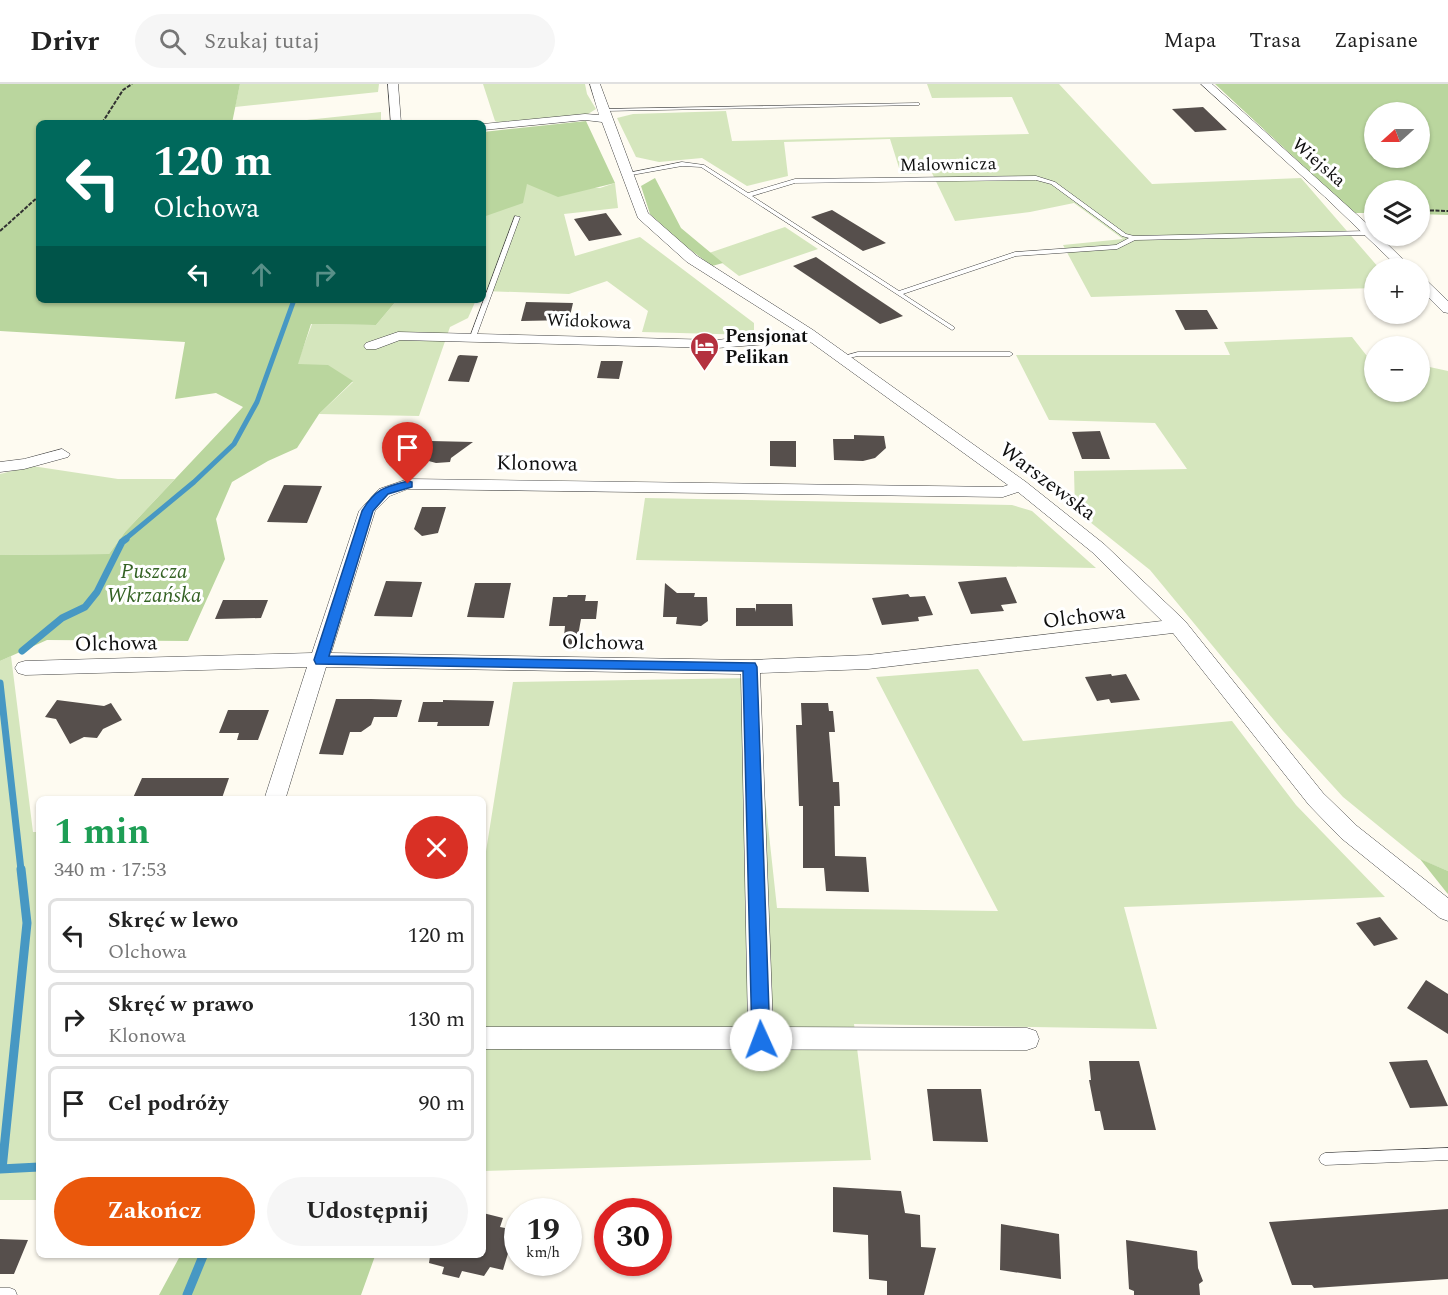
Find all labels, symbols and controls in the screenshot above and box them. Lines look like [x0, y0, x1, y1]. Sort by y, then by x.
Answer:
search box [135, 14, 555, 68]
text: Drivr [30, 20, 99, 63]
icon: search [156, 25, 189, 58]
text: Szukaj tutaj [204, 25, 320, 58]
text: Mapa [1164, 25, 1216, 57]
text: Trasa [1249, 25, 1301, 57]
text: Zapisane [1334, 25, 1418, 57]
north arrow [1364, 102, 1430, 168]
map controls [1364, 102, 1430, 402]
text: 120 m [153, 131, 272, 194]
street label: Wiejska [1286, 131, 1352, 194]
icon: left [54, 144, 132, 222]
street label: Malownicza [899, 150, 997, 179]
button: layers [1364, 180, 1430, 246]
text: Olchowa [153, 188, 260, 230]
icon: left [182, 258, 215, 291]
icon: ahead [245, 258, 278, 291]
icon: right [308, 258, 341, 291]
button: + [1364, 258, 1430, 324]
street label: Widokowa [546, 307, 632, 336]
place label: Pensjonat Pelikan [725, 323, 808, 371]
hotel icon: Pensjonat Pelikan [688, 330, 720, 372]
button: − [1364, 336, 1430, 402]
pin [382, 422, 433, 484]
icon: arrive [391, 431, 424, 464]
street label: Warszewska [992, 435, 1103, 529]
street label: Klonowa [496, 447, 579, 481]
park label: Puszcza Wkrzańska [107, 556, 202, 612]
street label: Olchowa [1041, 596, 1128, 638]
street label: Olchowa [561, 626, 645, 660]
street label: Olchowa [74, 627, 158, 661]
text: 1 min [54, 805, 150, 860]
button: close [405, 816, 468, 879]
text: 340 m · 17:53 [54, 855, 166, 885]
text: Skręć w lewo [108, 904, 238, 937]
icon: left [57, 919, 90, 952]
text: 120 m [408, 919, 465, 952]
text: Olchowa [108, 937, 187, 967]
text: Skręć w prawo [108, 988, 254, 1021]
icon: right [57, 1003, 90, 1036]
text: 130 m [408, 1003, 465, 1036]
position arrow [729, 1008, 793, 1072]
text: Klonowa [108, 1021, 186, 1051]
icon: arrive [57, 1087, 90, 1120]
text: Cel podróży [108, 1087, 228, 1120]
text: 90 m [419, 1087, 465, 1120]
button: Zakończ [54, 1177, 255, 1246]
button: Udostępnij [267, 1177, 468, 1246]
speed limit sign: 30 [594, 1198, 672, 1276]
text: 19 [526, 1207, 560, 1253]
text: km/h [526, 1241, 560, 1264]

